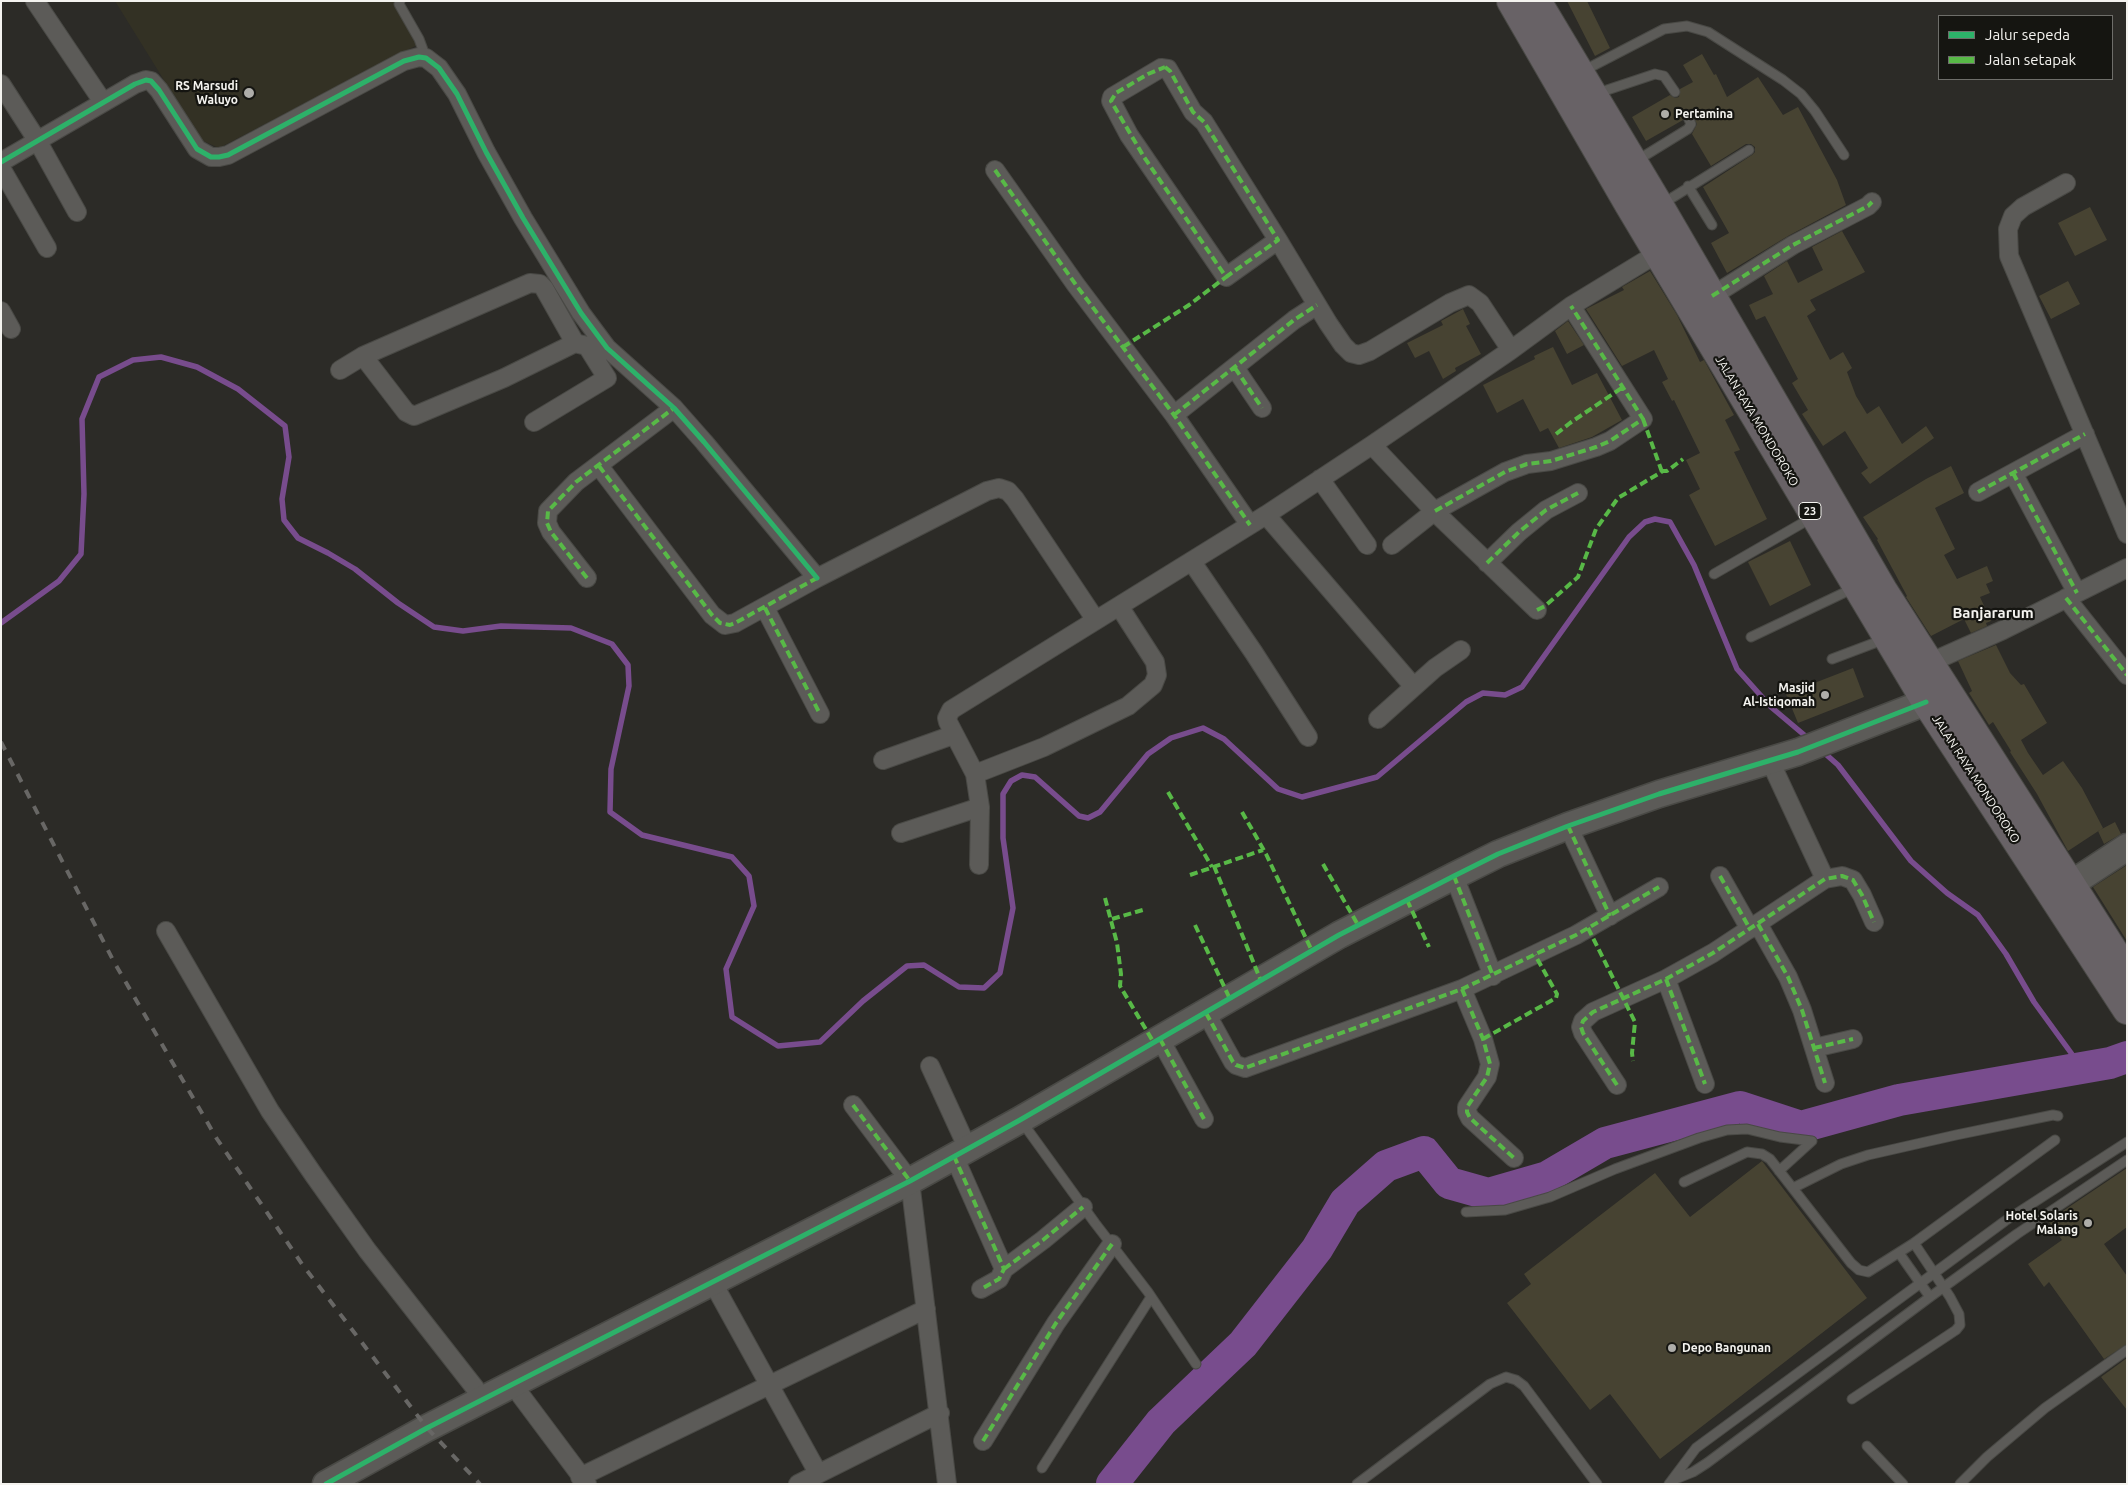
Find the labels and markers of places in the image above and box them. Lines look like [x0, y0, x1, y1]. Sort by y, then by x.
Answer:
place label: RS Marsudi Waluyo [175, 79, 238, 107]
marker: RS Marsudi Waluyo [242, 86, 256, 100]
place label: Pertamina [1675, 107, 1733, 121]
marker: Pertamina [1659, 108, 1671, 120]
place label: Masjid Al-Istiqomah [1743, 681, 1815, 709]
marker: Masjid Al-Istiqomah [1819, 689, 1831, 701]
place label: Hotel Solaris Malang [2005, 1209, 2078, 1237]
marker: Hotel Solaris Malang [2082, 1217, 2094, 1229]
place label: Depo Bangunan [1682, 1341, 1771, 1355]
marker: Depo Bangunan [1666, 1342, 1678, 1354]

